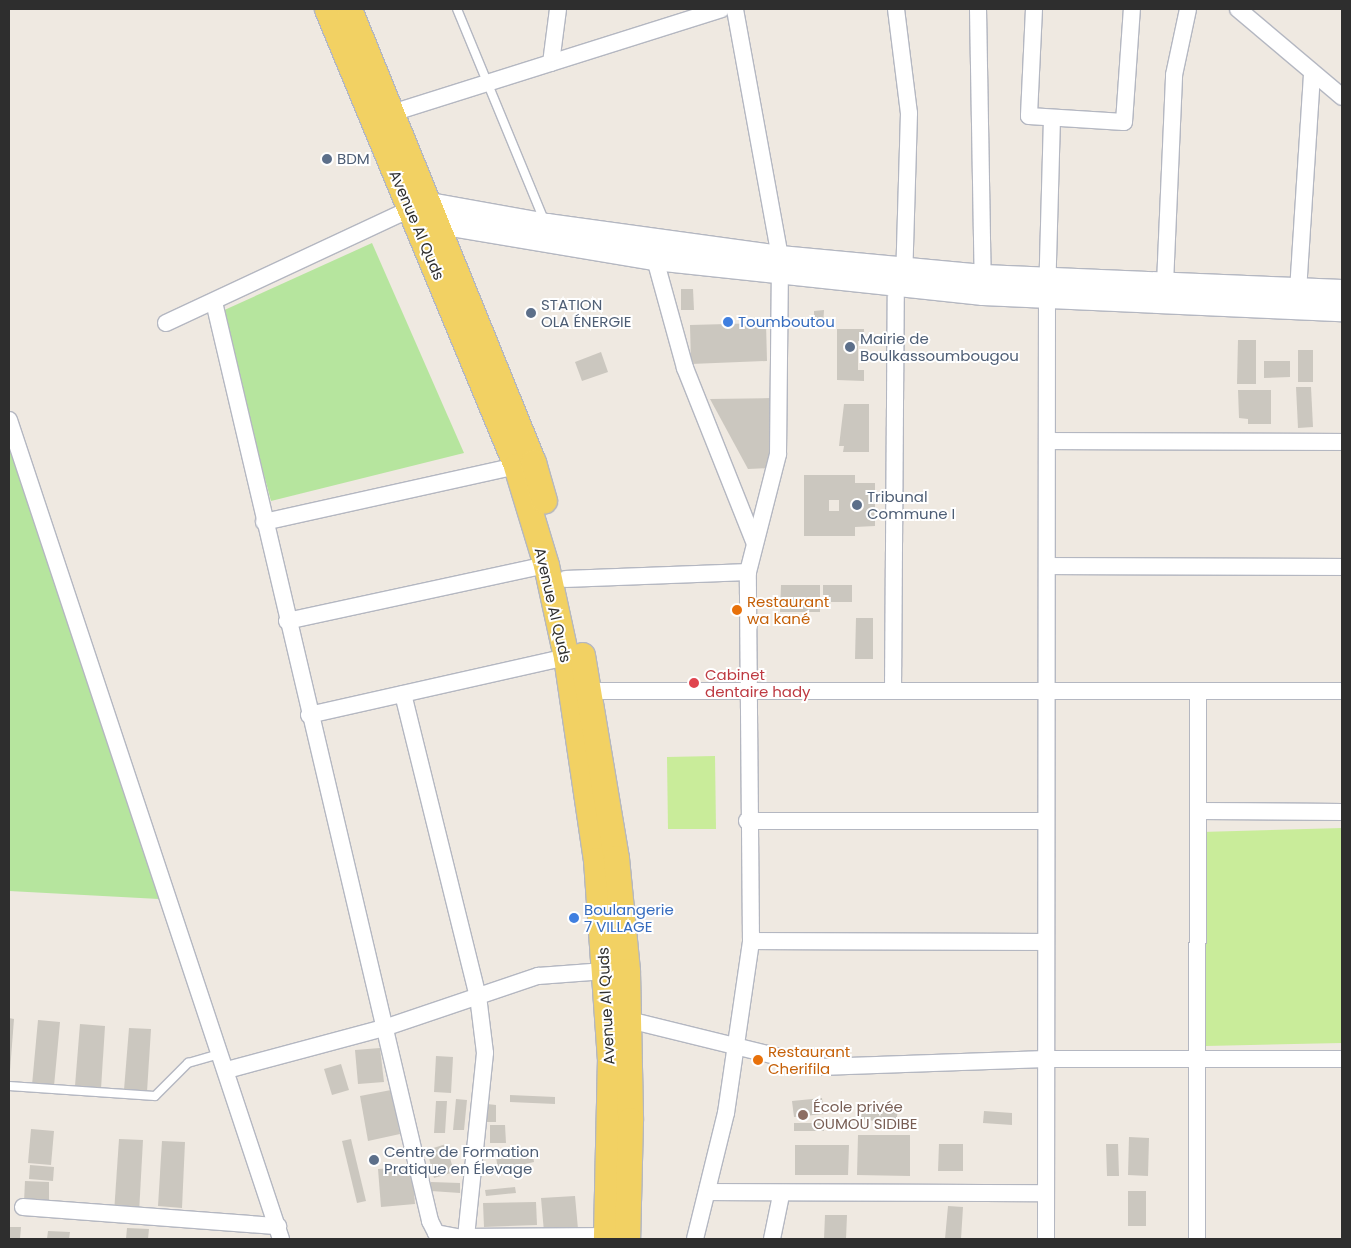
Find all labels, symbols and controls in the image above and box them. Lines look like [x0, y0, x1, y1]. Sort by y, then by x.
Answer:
place label: BDM [337, 150, 370, 168]
marker: BDM [321, 153, 333, 165]
street label: Avenue Al Quds [386, 167, 448, 283]
place label: STATION OLA ÉNERGIE [541, 295, 631, 330]
marker: STATION OLA ÉNERGIE [525, 307, 537, 319]
place label: Toumboutou [738, 313, 835, 331]
marker: Toumboutou [722, 316, 734, 328]
place label: Mairie de Boulkassoumbougou [860, 329, 1019, 364]
marker: Mairie de Boulkassoumbougou [844, 341, 856, 353]
place label: Tribunal Commune I [867, 487, 955, 522]
marker: Tribunal Commune I [851, 499, 863, 511]
street label: Avenue Al Quds [531, 546, 575, 664]
place label: Restaurant wa kané [747, 592, 829, 627]
marker: Restaurant wa kané [731, 604, 743, 616]
place label: Cabinet dentaire hady [705, 665, 811, 700]
marker: Cabinet dentaire hady [687, 676, 701, 690]
place label: Boulangerie 7 VILLAGE [584, 900, 674, 935]
marker: Boulangerie 7 VILLAGE [568, 912, 580, 924]
street label: Avenue Al Quds [594, 947, 618, 1065]
place label: Restaurant Cherifila [768, 1042, 850, 1077]
marker: Restaurant Cherifila [752, 1054, 764, 1066]
place label: École privée OUMOU SIDIBE [813, 1097, 917, 1132]
marker: École privée OUMOU SIDIBE [797, 1109, 809, 1121]
place label: Centre de Formation Pratique en Élevage [384, 1142, 539, 1177]
marker: Centre de Formation Pratique en Élevage [368, 1154, 380, 1166]

